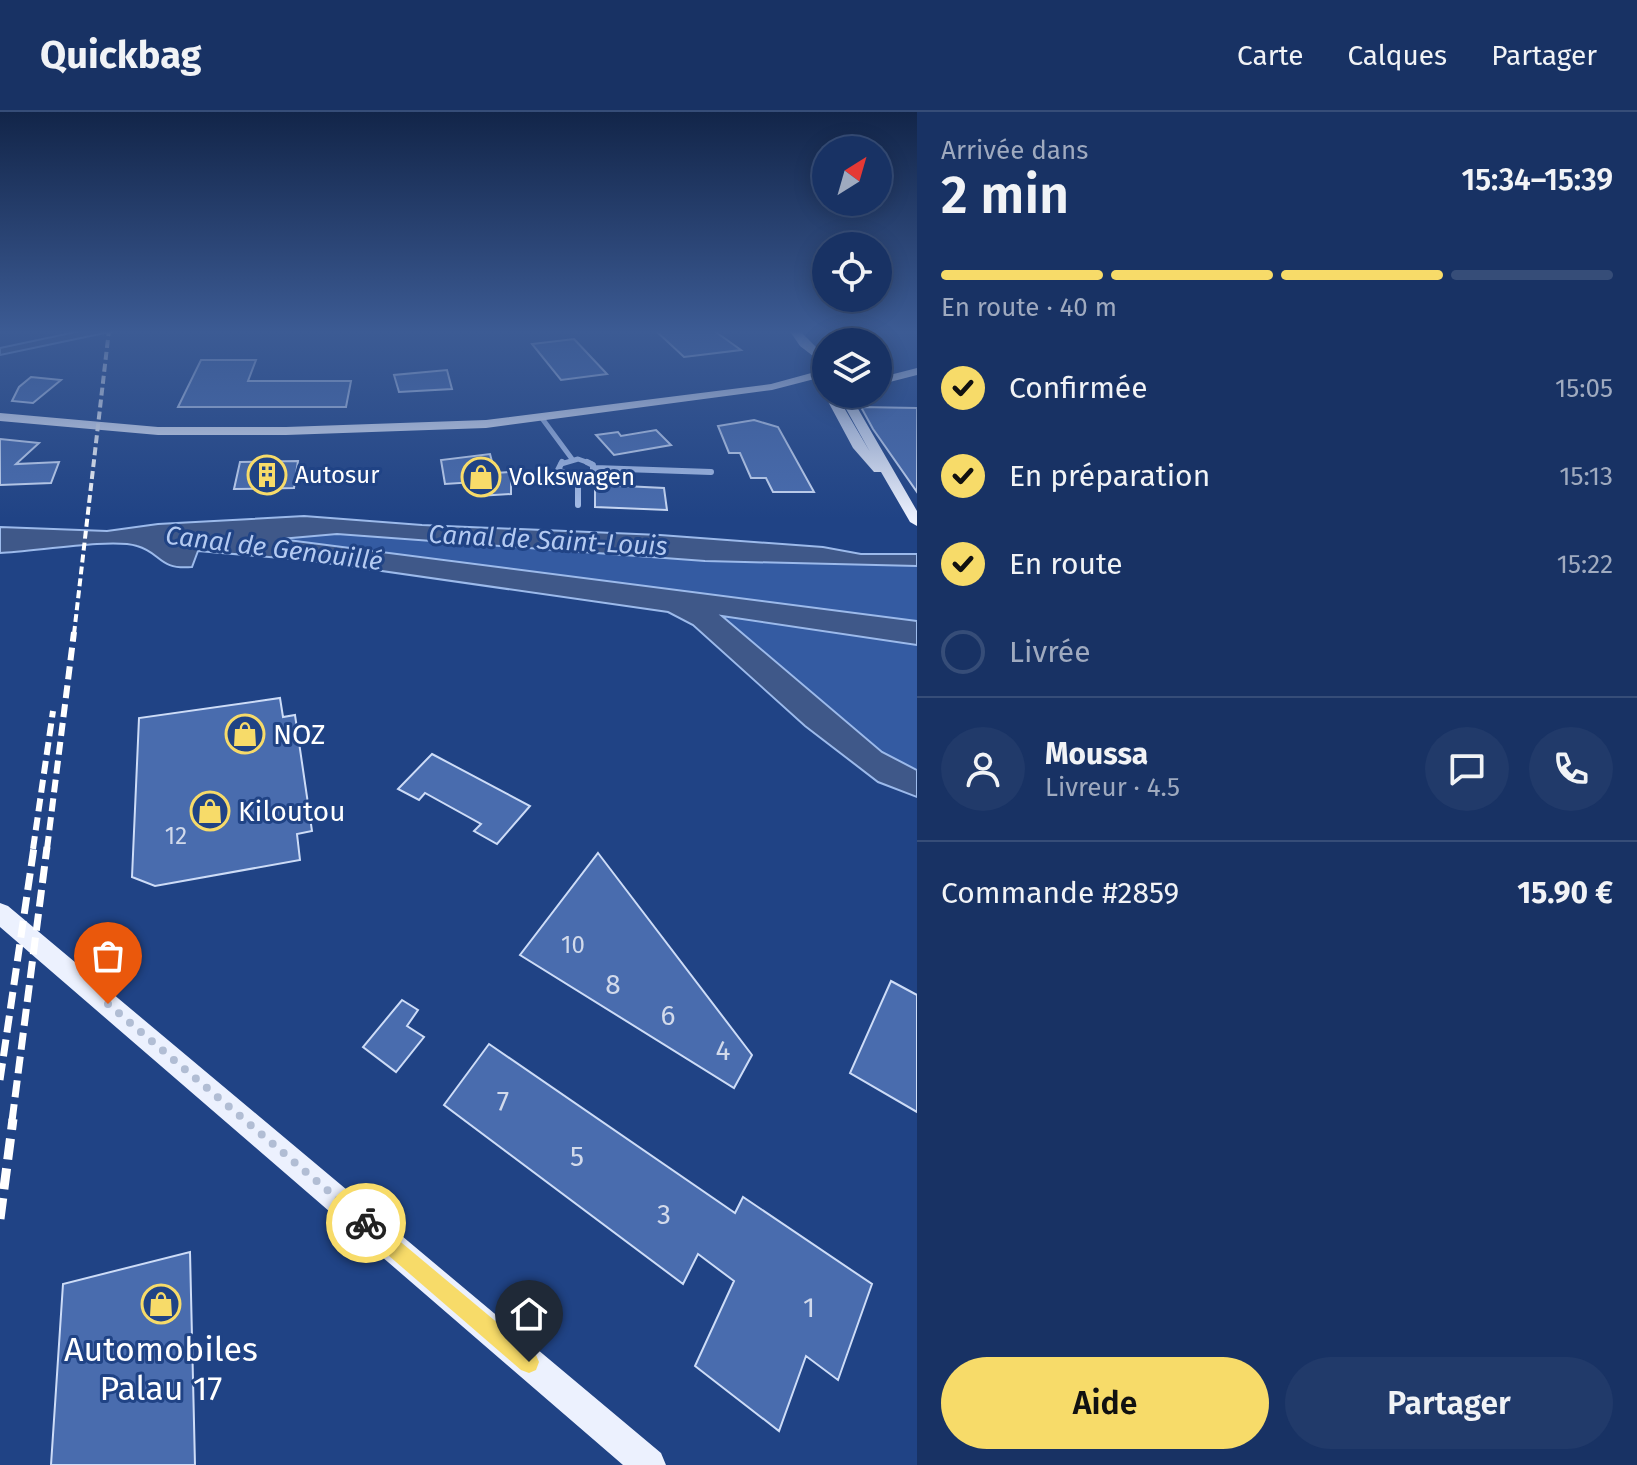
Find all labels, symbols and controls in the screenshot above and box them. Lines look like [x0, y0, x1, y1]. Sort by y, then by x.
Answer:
text: Quickbag [40, 32, 202, 78]
text: Carte [1237, 39, 1303, 72]
text: Calques [1347, 39, 1447, 72]
text: Partager [1491, 39, 1597, 72]
text: Arrivée dans [941, 135, 1088, 166]
north arrow [812, 136, 892, 216]
map controls [812, 136, 892, 408]
text: 15:34–15:39 [1462, 162, 1613, 198]
text: 2 min [941, 164, 1069, 227]
button: locate [812, 232, 892, 312]
text: En route · 40 m [941, 292, 1117, 323]
button: layers [812, 328, 892, 408]
icon: check [941, 366, 985, 410]
text: Confirmée [1009, 370, 1148, 406]
text: 15:05 [1555, 373, 1613, 404]
building icon: Autosur [246, 454, 288, 496]
icon: check [941, 454, 985, 498]
shop icon: Volkswagen [460, 456, 502, 498]
text: En préparation [1009, 458, 1210, 494]
place label: Autosur [295, 461, 380, 489]
text: 15:13 [1559, 461, 1613, 492]
place label: Volkswagen [509, 463, 635, 491]
water label: Canal de Saint-Louis [428, 519, 668, 562]
water label: Canal de Genouillé [164, 520, 384, 577]
icon: check [941, 542, 985, 586]
text: En route [1009, 546, 1123, 582]
text: 15:22 [1557, 549, 1613, 580]
text: Livrée [1009, 634, 1091, 670]
shop icon: NOZ [224, 713, 266, 755]
place label: NOZ [273, 718, 325, 751]
button: person [941, 727, 1025, 811]
button: chat [1425, 727, 1509, 811]
button: phone [1529, 727, 1613, 811]
text: Moussa [1045, 736, 1148, 772]
text: Livreur · 4.5 [1045, 772, 1180, 803]
shop icon: Kiloutou [189, 790, 231, 832]
place label: Kiloutou [238, 795, 345, 828]
house number: 12 [165, 822, 187, 850]
text: Commande #2859 [941, 875, 1179, 911]
text: 15.90 € [1517, 875, 1613, 911]
pin [74, 922, 142, 1004]
house number: 10 [561, 931, 585, 959]
icon: bag [86, 934, 130, 978]
house number: 8 [605, 968, 621, 1001]
house number: 6 [661, 999, 675, 1032]
house number: 4 [716, 1034, 731, 1067]
house number: 7 [497, 1085, 509, 1118]
house number: 5 [570, 1140, 584, 1173]
courier [326, 1183, 406, 1263]
house number: 3 [657, 1198, 671, 1231]
icon: bike [344, 1201, 388, 1245]
pin [495, 1280, 563, 1362]
shop icon: Automobiles Palau 17 [140, 1283, 182, 1325]
house number: 1 [803, 1291, 815, 1324]
icon: home [507, 1292, 551, 1336]
place label: Automobiles Palau 17 [64, 1329, 258, 1409]
button: Aide [941, 1357, 1269, 1449]
button: Partager [1285, 1357, 1613, 1449]

